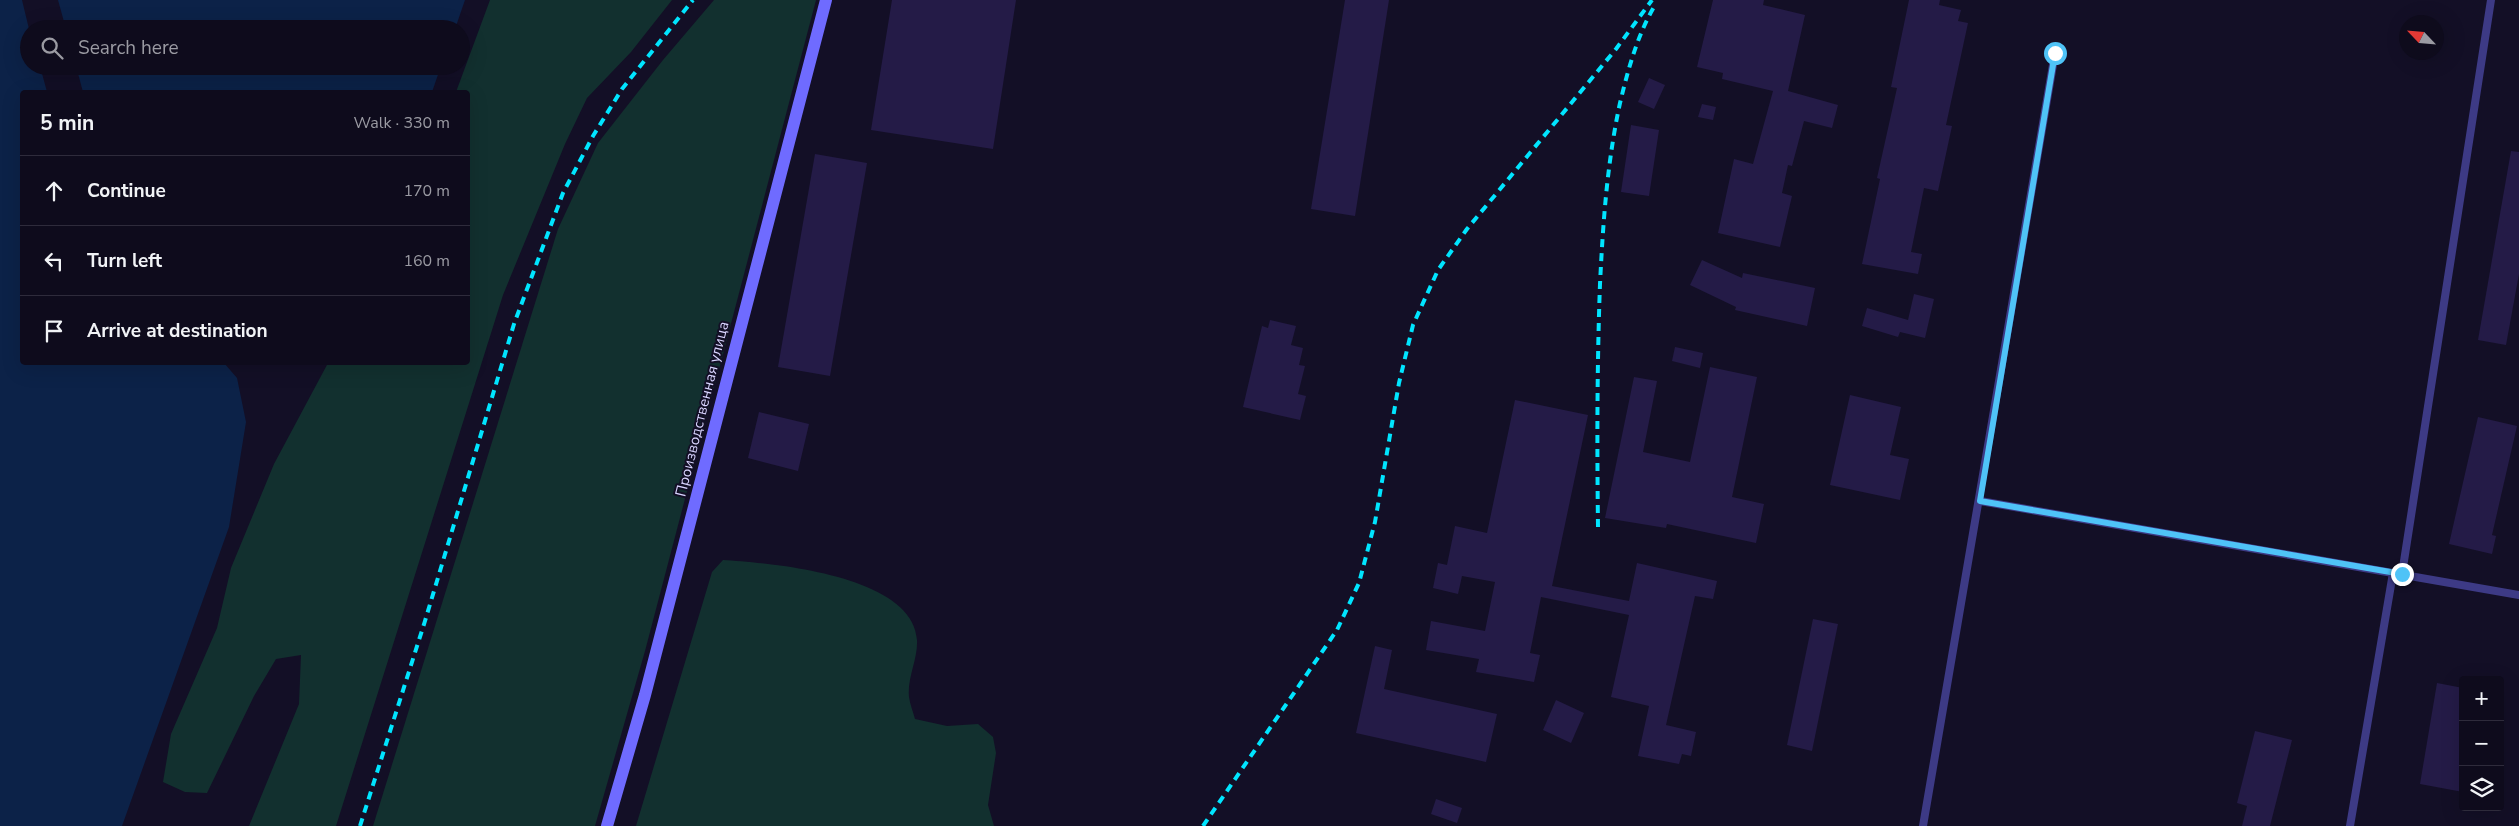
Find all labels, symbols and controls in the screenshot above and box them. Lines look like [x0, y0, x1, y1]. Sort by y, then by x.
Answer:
north arrow [2399, 15, 2444, 60]
search box [20, 20, 470, 75]
icon: search [38, 34, 66, 62]
text: Search here [78, 35, 179, 61]
route start [2044, 42, 2067, 65]
text: 5 min [40, 109, 94, 137]
text: Walk · 330 m [354, 112, 450, 134]
icon: ahead [40, 177, 68, 205]
text: Continue [87, 178, 166, 204]
text: 170 m [403, 180, 450, 202]
icon: left [40, 247, 68, 275]
text: Turn left [87, 248, 162, 274]
text: 160 m [403, 250, 450, 272]
icon: arrive [40, 317, 68, 345]
text: Arrive at destination [87, 318, 268, 344]
street label: Производственная улица [671, 319, 733, 499]
route end [2391, 563, 2414, 586]
map controls [2459, 676, 2504, 811]
button: + [2459, 676, 2504, 721]
button: − [2459, 721, 2504, 766]
button: layers [2459, 766, 2504, 811]

